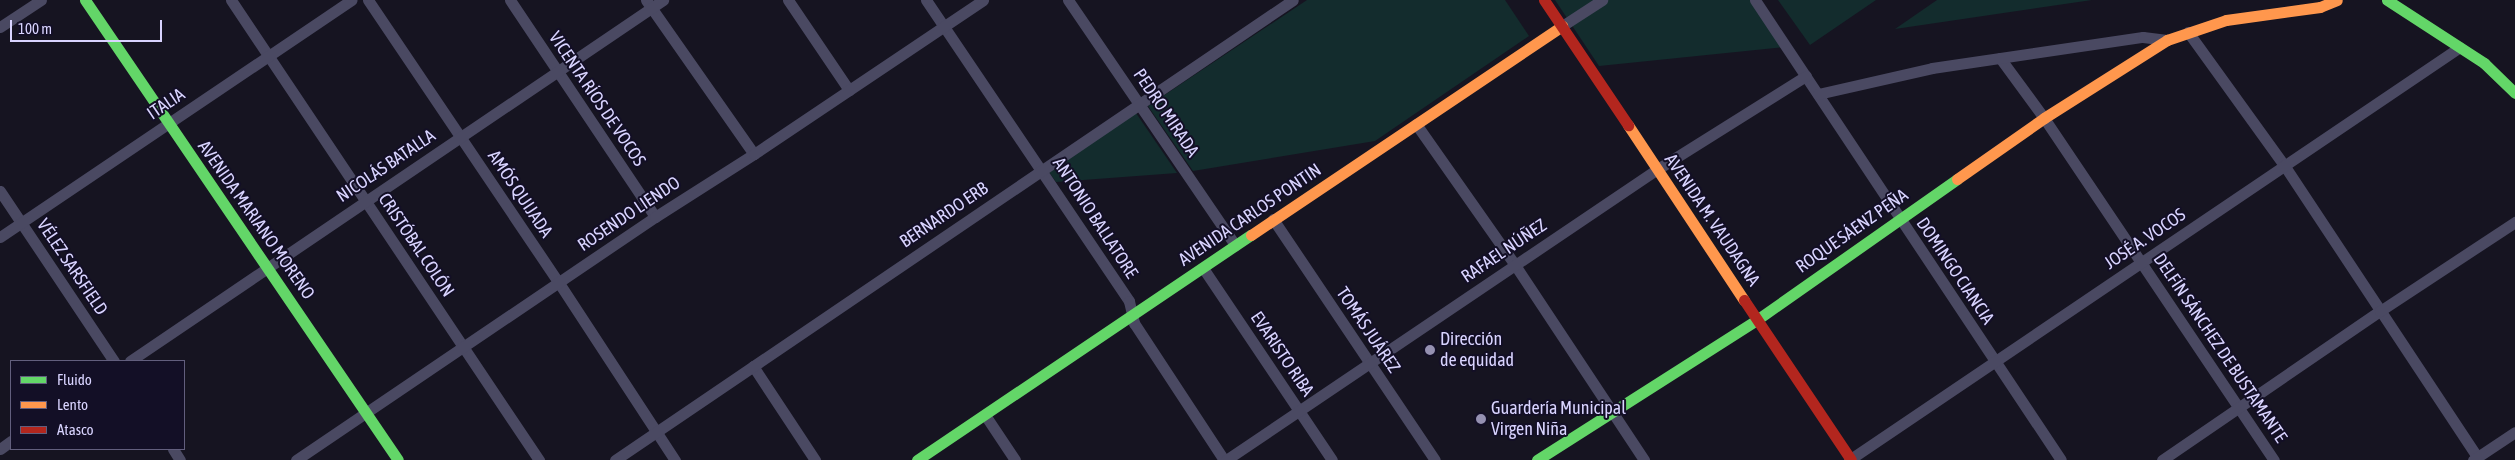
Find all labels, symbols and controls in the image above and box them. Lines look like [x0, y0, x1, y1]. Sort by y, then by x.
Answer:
scale bar [12, 10, 165, 42]
text: 100 m [18, 20, 52, 37]
street label: VICENTA RÍOS DE VOCOS [544, 28, 650, 170]
street label: PEDRO MIRADA [1129, 65, 1203, 161]
street label: ITALIA [143, 84, 189, 124]
street label: NICOLÁS BATALLA [332, 125, 440, 207]
street label: AVENIDA MARIANO MORENO [193, 136, 319, 304]
street label: AMÓS QUIJADA [483, 146, 557, 242]
street label: AVENIDA M. VAUDAGNA [1660, 150, 1764, 290]
street label: ANTONIO BALLATORE [1048, 153, 1142, 283]
street label: AVENIDA CARLOS PONTIN [1174, 159, 1326, 271]
street label: ROSENDO LIENDO [574, 172, 684, 256]
street label: BERNARDO ERB [896, 178, 992, 252]
street label: ROQUE SÁENZ PEÑA [1792, 184, 1912, 278]
street label: CRISTÓBAL COLÓN [373, 189, 459, 301]
street label: JOSÉ A. VOCOS [2100, 204, 2190, 274]
street label: DOMINGO CIANCIA [1911, 214, 1999, 328]
street label: VÉLEZ SARSFIELD [32, 215, 112, 319]
street label: RAFAEL NÚÑEZ [1457, 215, 1551, 287]
street label: DELFÍN SÁNCHEZ DE BUSTAMANTE [2149, 249, 2291, 447]
street label: TOMÁS JUÁREZ [1331, 283, 1405, 377]
street label: EVARISTO RIBA [1246, 308, 1318, 400]
place label: Dirección de equidad [1440, 329, 1514, 372]
marker: Dirección de equidad [1424, 344, 1436, 356]
legend [10, 360, 185, 450]
text: Fluido [57, 371, 92, 388]
text: Lento [57, 396, 88, 413]
place label: Guardería Municipal Virgen Niña [1491, 398, 1626, 440]
marker: Guardería Municipal Virgen Niña [1475, 413, 1487, 425]
text: Atasco [57, 421, 94, 438]

